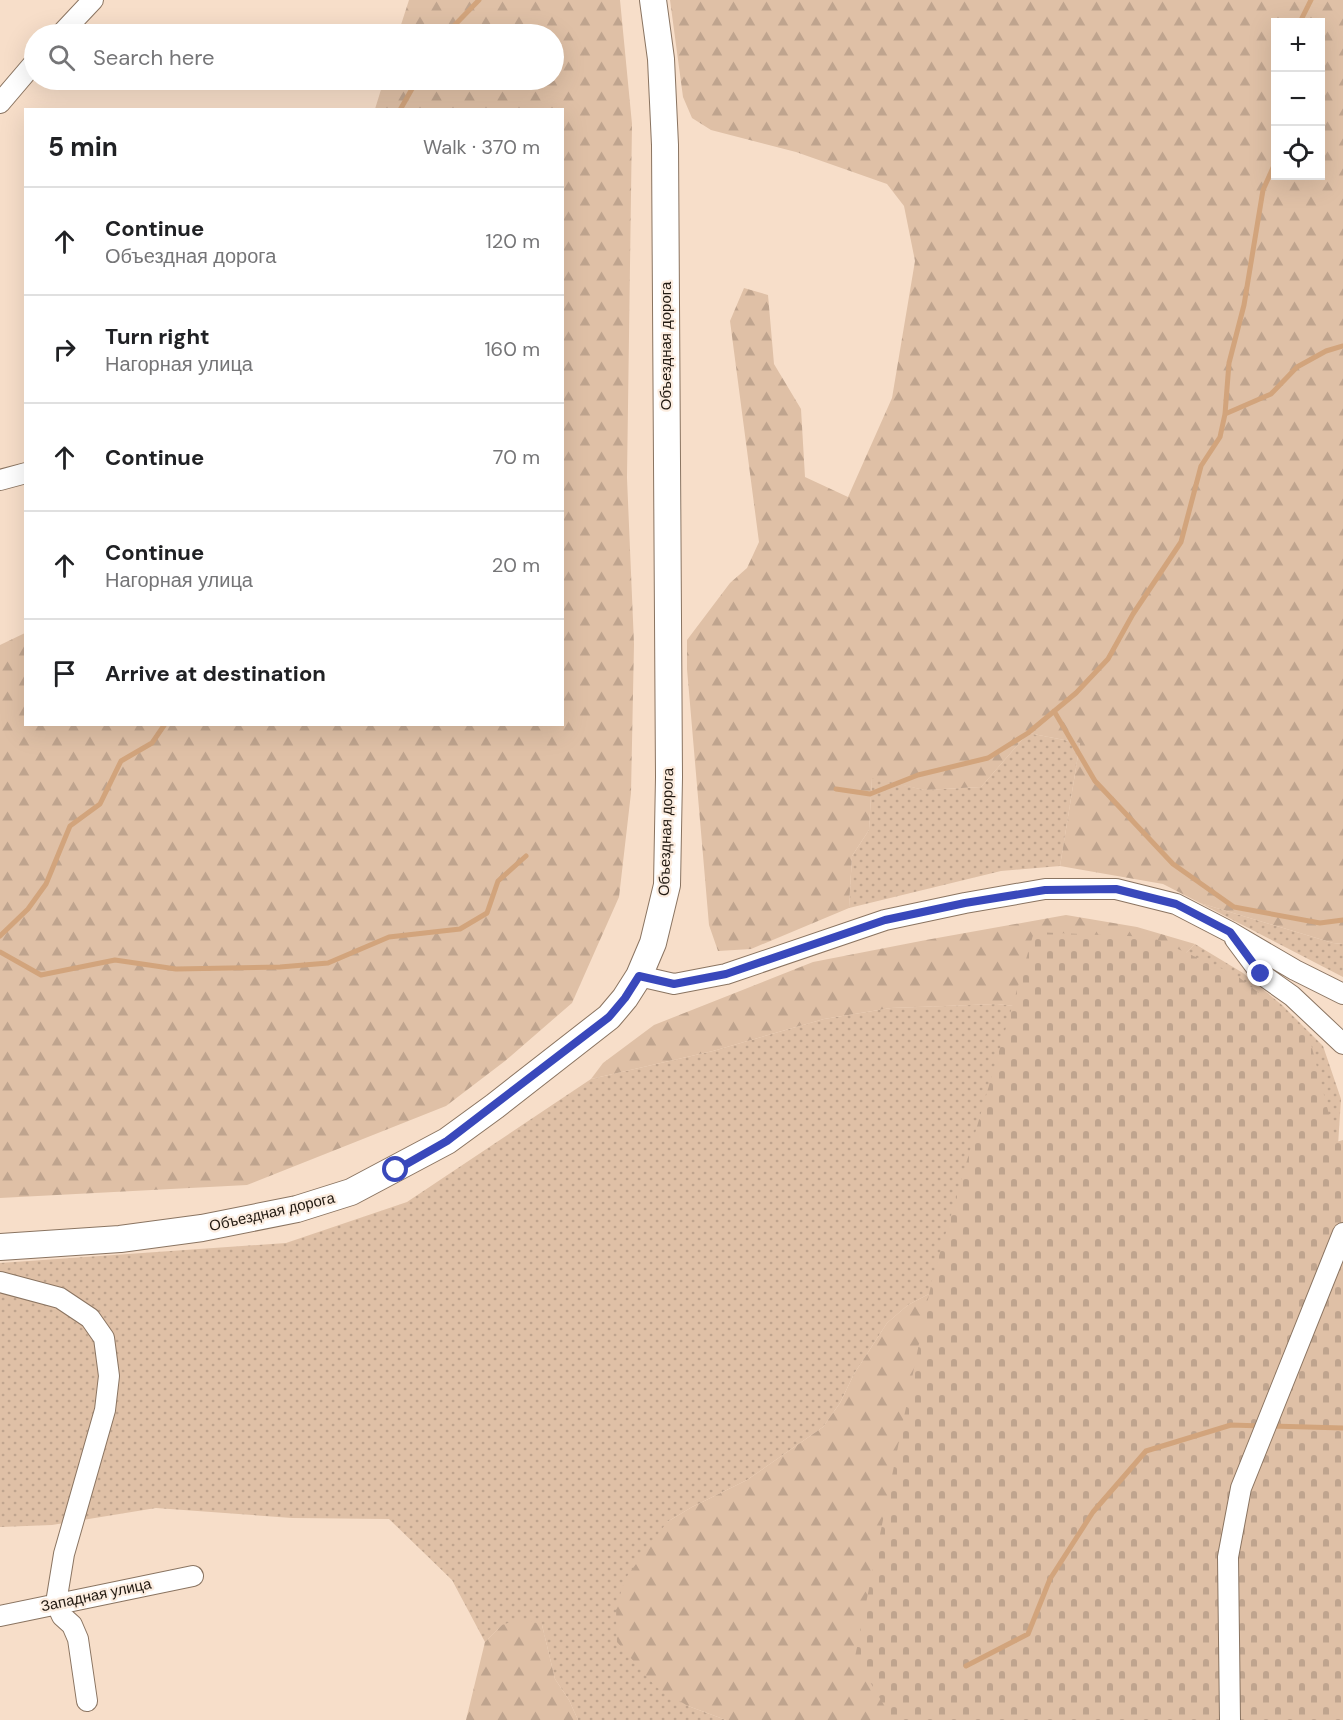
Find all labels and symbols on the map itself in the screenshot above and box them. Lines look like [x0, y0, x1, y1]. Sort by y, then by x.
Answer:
street label: Объездная дорога [656, 281, 676, 410]
street label: Объездная дорога [654, 767, 678, 897]
route end [1247, 960, 1273, 986]
route start [382, 1156, 408, 1182]
street label: Объездная дорога [207, 1188, 337, 1236]
street label: Западная улица [39, 1573, 154, 1616]

